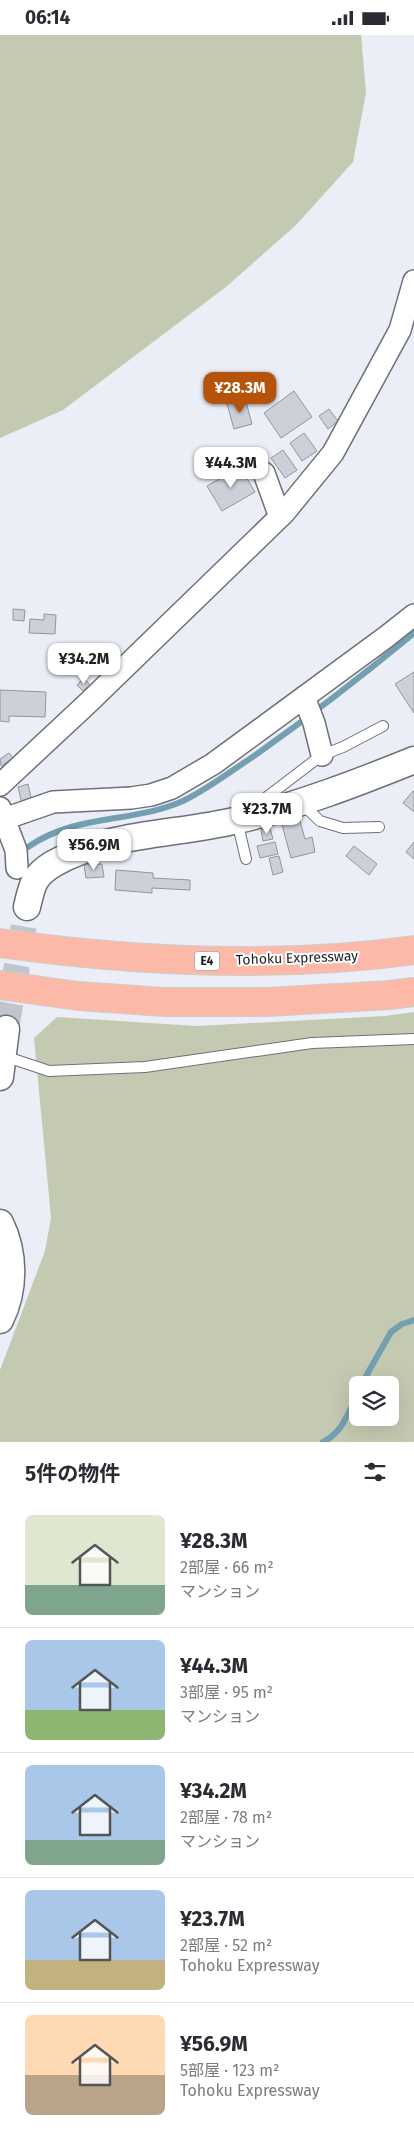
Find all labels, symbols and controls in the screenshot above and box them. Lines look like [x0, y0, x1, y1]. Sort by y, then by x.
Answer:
text: 06:14 [25, 6, 70, 29]
pin: ¥28.3M [199, 371, 281, 414]
text: ¥28.3M [214, 378, 266, 397]
pin: ¥44.3M [190, 447, 272, 489]
text: ¥44.3M [205, 453, 257, 472]
pin: ¥34.2M [43, 643, 125, 685]
text: ¥34.2M [59, 649, 109, 668]
pin: ¥23.7M [226, 793, 308, 835]
text: ¥23.7M [242, 799, 292, 818]
pin: ¥56.9M [53, 829, 135, 871]
text: ¥56.9M [68, 835, 120, 854]
street label: Tohoku Expressway [236, 947, 358, 969]
road number: E4 [194, 951, 220, 971]
map controls [349, 1376, 399, 1426]
button: layers [349, 1376, 399, 1426]
icon: filters [361, 1458, 389, 1486]
text: 5件の物件 [25, 1461, 120, 1487]
text: ¥28.3M [180, 1528, 247, 1554]
icon: home [65, 1535, 125, 1595]
text: 2部屋 · 66 m² [180, 1558, 274, 1577]
text: マンション [180, 1582, 260, 1601]
text: ¥44.3M [180, 1653, 248, 1679]
icon: home [65, 1660, 125, 1720]
text: 3部屋 · 95 m² [180, 1683, 273, 1702]
text: マンション [180, 1707, 260, 1726]
text: ¥34.2M [180, 1778, 247, 1804]
icon: home [65, 1785, 125, 1845]
text: 2部屋 · 78 m² [180, 1808, 272, 1827]
text: マンション [180, 1832, 260, 1851]
text: ¥23.7M [180, 1906, 245, 1932]
icon: home [65, 1910, 125, 1970]
text: 2部屋 · 52 m² [180, 1936, 272, 1955]
text: Tohoku Expressway [180, 1956, 320, 1975]
text: ¥56.9M [180, 2031, 248, 2057]
icon: home [65, 2035, 125, 2095]
text: 5部屋 · 123 m² [180, 2061, 279, 2080]
text: Tohoku Expressway [180, 2081, 320, 2100]

